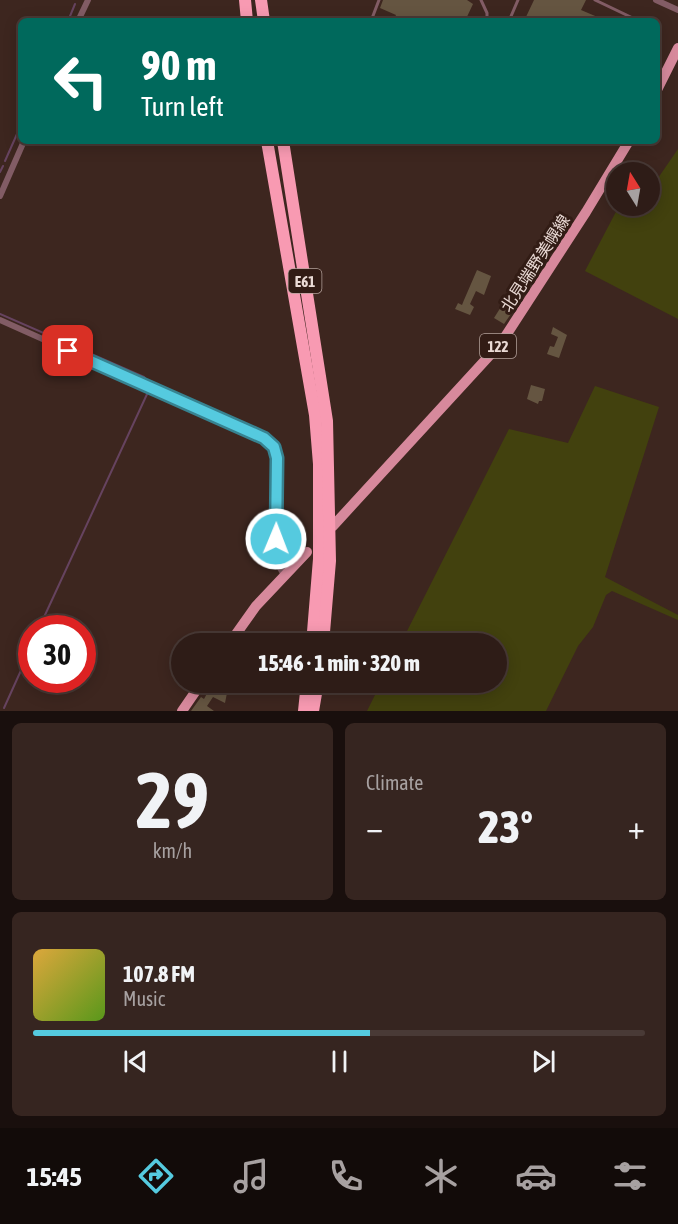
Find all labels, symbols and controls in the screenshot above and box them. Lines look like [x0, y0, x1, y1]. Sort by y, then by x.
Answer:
text: 90 m [141, 41, 216, 89]
icon: left [42, 42, 120, 120]
text: Turn left [141, 91, 224, 122]
north arrow [606, 162, 660, 216]
map controls [606, 162, 660, 216]
street label: 北見端野美幌線 [497, 211, 573, 315]
road number: E61 [288, 269, 322, 293]
pin [42, 325, 93, 376]
icon: arrive [51, 334, 84, 367]
road number: 122 [480, 334, 516, 358]
position arrow [244, 507, 308, 571]
speed limit sign: 30 [18, 615, 96, 693]
text: 15:46 · 1 min · 320 m [258, 650, 420, 676]
text: 29 [136, 755, 209, 845]
text: Climate [366, 771, 423, 794]
text: 23° [478, 801, 533, 853]
text: − [366, 808, 383, 846]
text: + [628, 808, 645, 846]
text: km/h [153, 839, 192, 862]
text: 107.8 FM [123, 961, 195, 987]
text: Music [123, 987, 165, 1010]
icon: previous [119, 1045, 152, 1078]
icon: pause [323, 1045, 356, 1078]
icon: next [527, 1045, 560, 1078]
icon: directions [135, 1155, 177, 1197]
icon: music [230, 1155, 272, 1197]
icon: phone [325, 1155, 367, 1197]
icon: climate [420, 1155, 462, 1197]
icon: car [515, 1155, 557, 1197]
icon: filters [609, 1155, 651, 1197]
text: 15:45 [26, 1161, 82, 1192]

